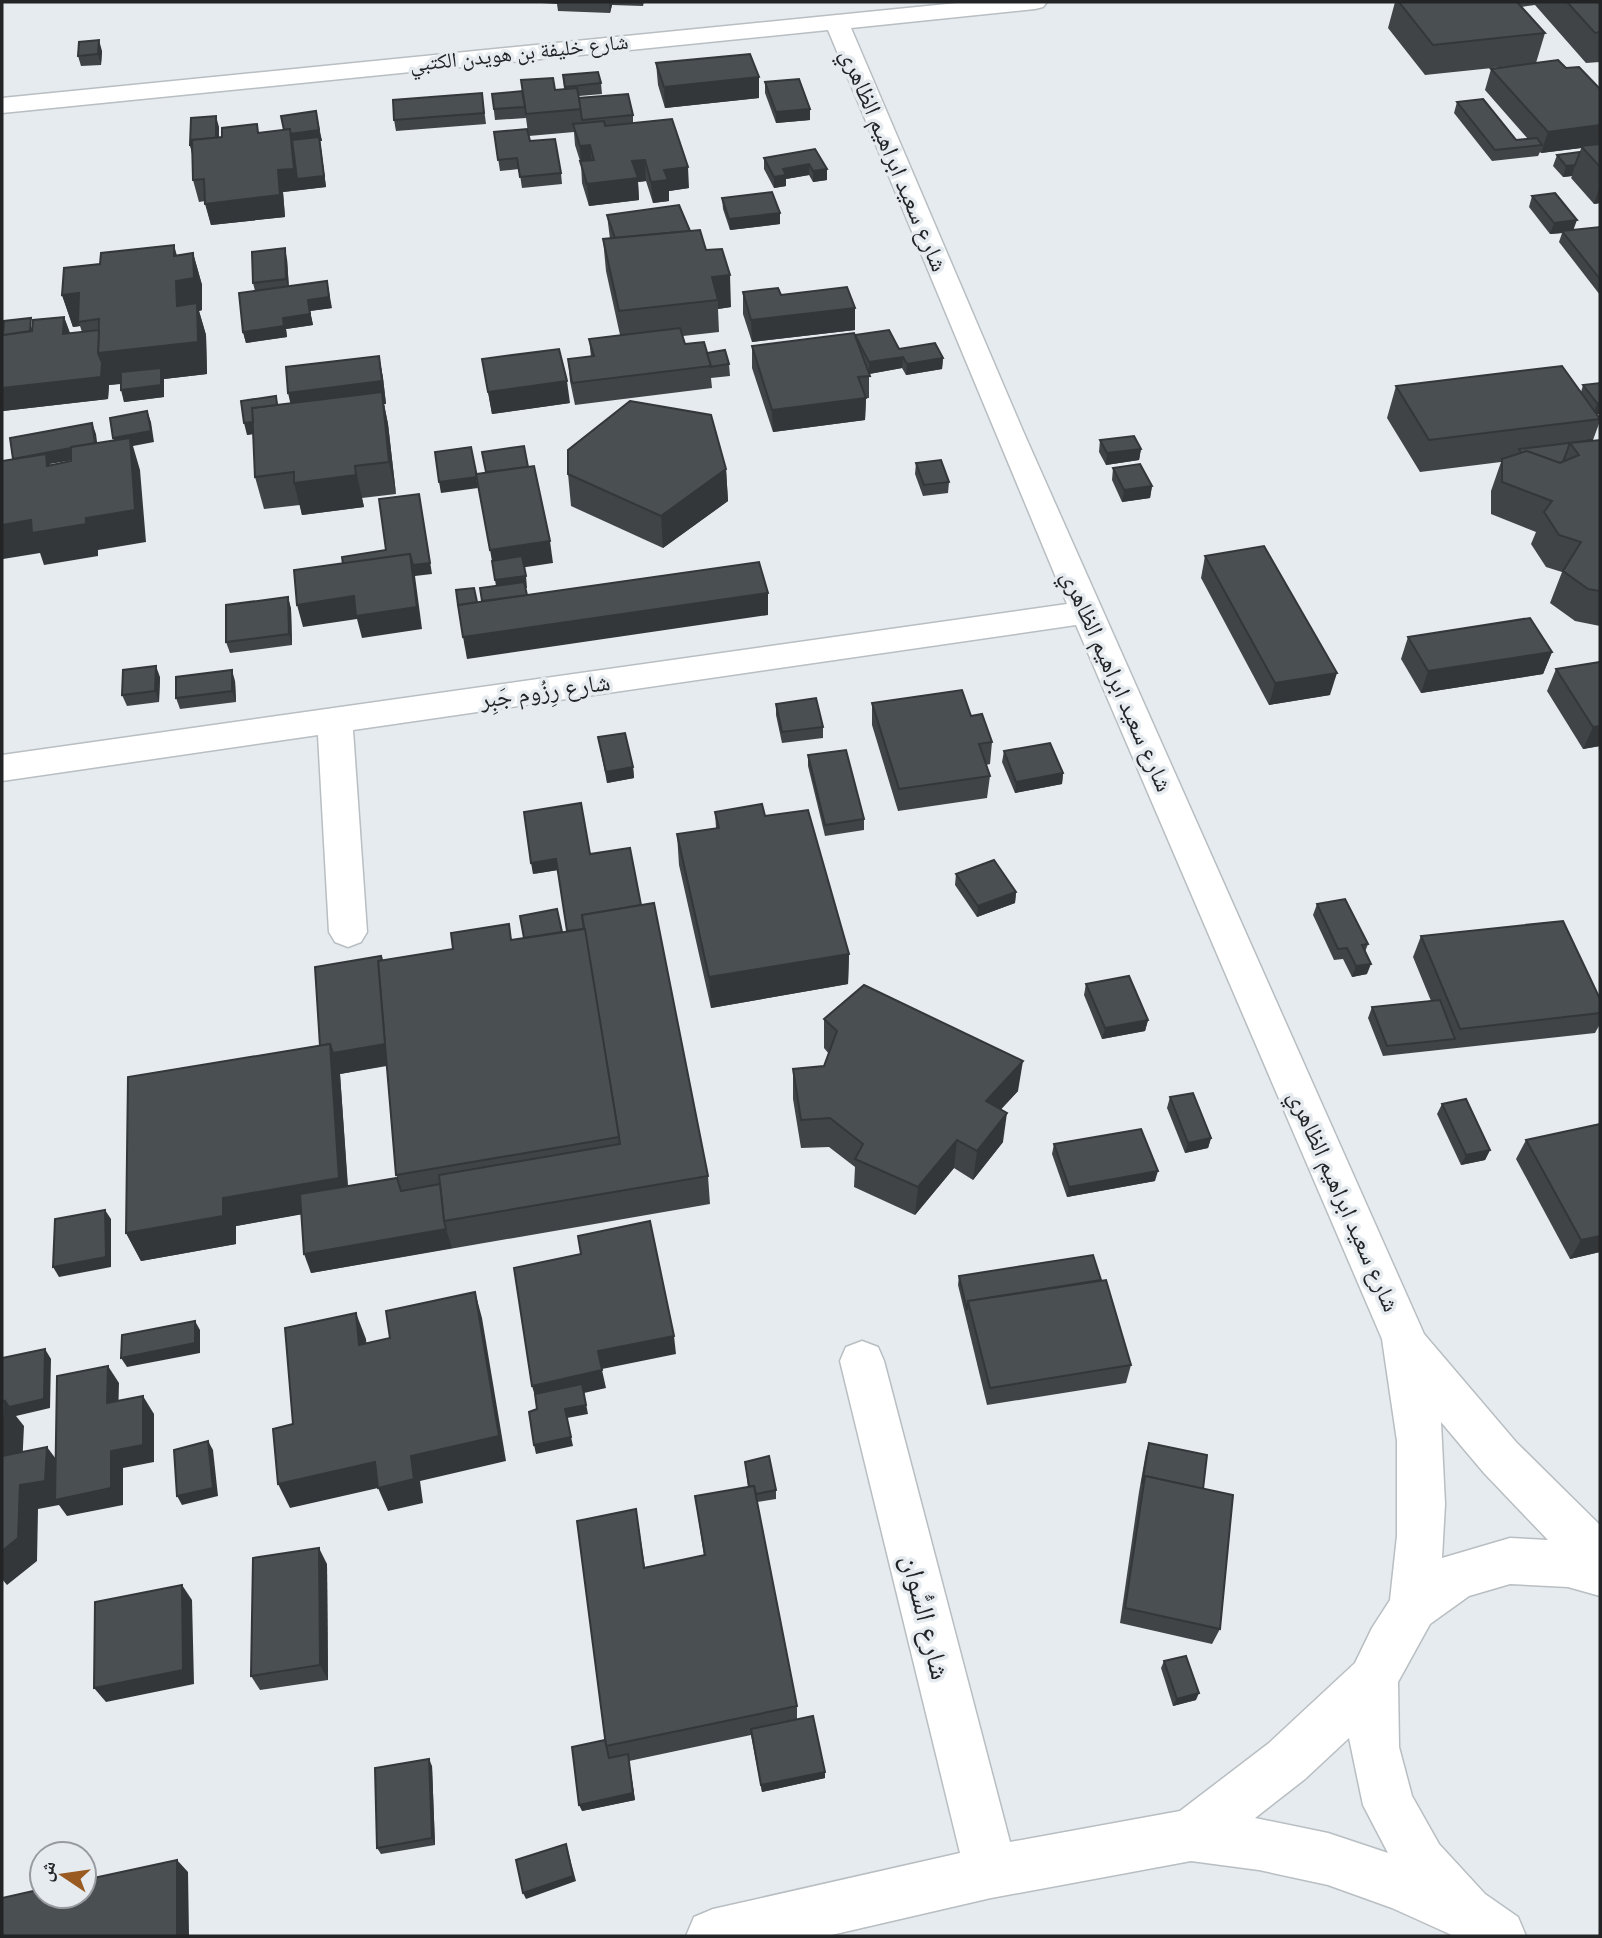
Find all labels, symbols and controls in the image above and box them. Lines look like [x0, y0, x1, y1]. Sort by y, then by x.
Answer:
street label: شارع خليفة بن هويدن الكتبي [408, 30, 630, 81]
street label: شارع سعيد ابراهيم الظاهري [830, 45, 953, 278]
street label: شارع سعيد ابراهيم الظاهري [1051, 566, 1178, 798]
street label: شارع رِزُوم جَبِر [477, 669, 612, 717]
street label: شارع سعيد ابراهيم الظاهري [1278, 1086, 1405, 1318]
street label: شارع السُّوان [894, 1551, 956, 1683]
north arrow [28, 1840, 98, 1910]
text: ش [34, 1859, 60, 1884]

